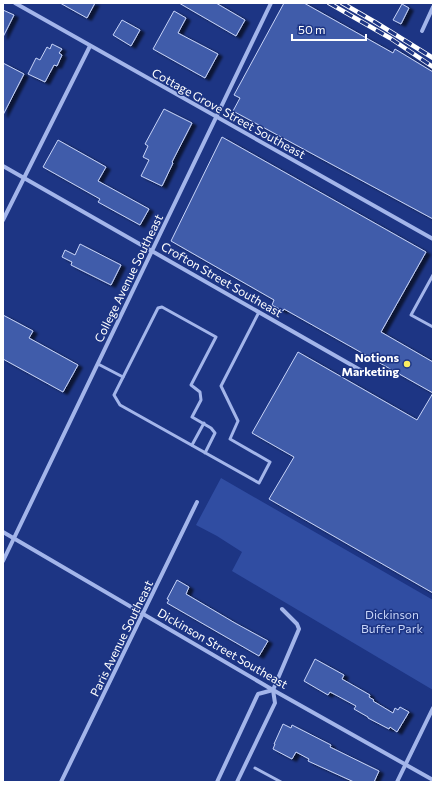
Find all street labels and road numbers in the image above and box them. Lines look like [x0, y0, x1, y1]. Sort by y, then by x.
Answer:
street label: Cottage Grove Street Southeast [150, 65, 308, 161]
street label: College Avenue Southeast [91, 212, 165, 344]
street label: Crofton Street Southeast [159, 239, 285, 320]
street label: Paris Avenue Southeast [87, 578, 155, 698]
street label: Dickinson Street Southeast [155, 605, 291, 691]

